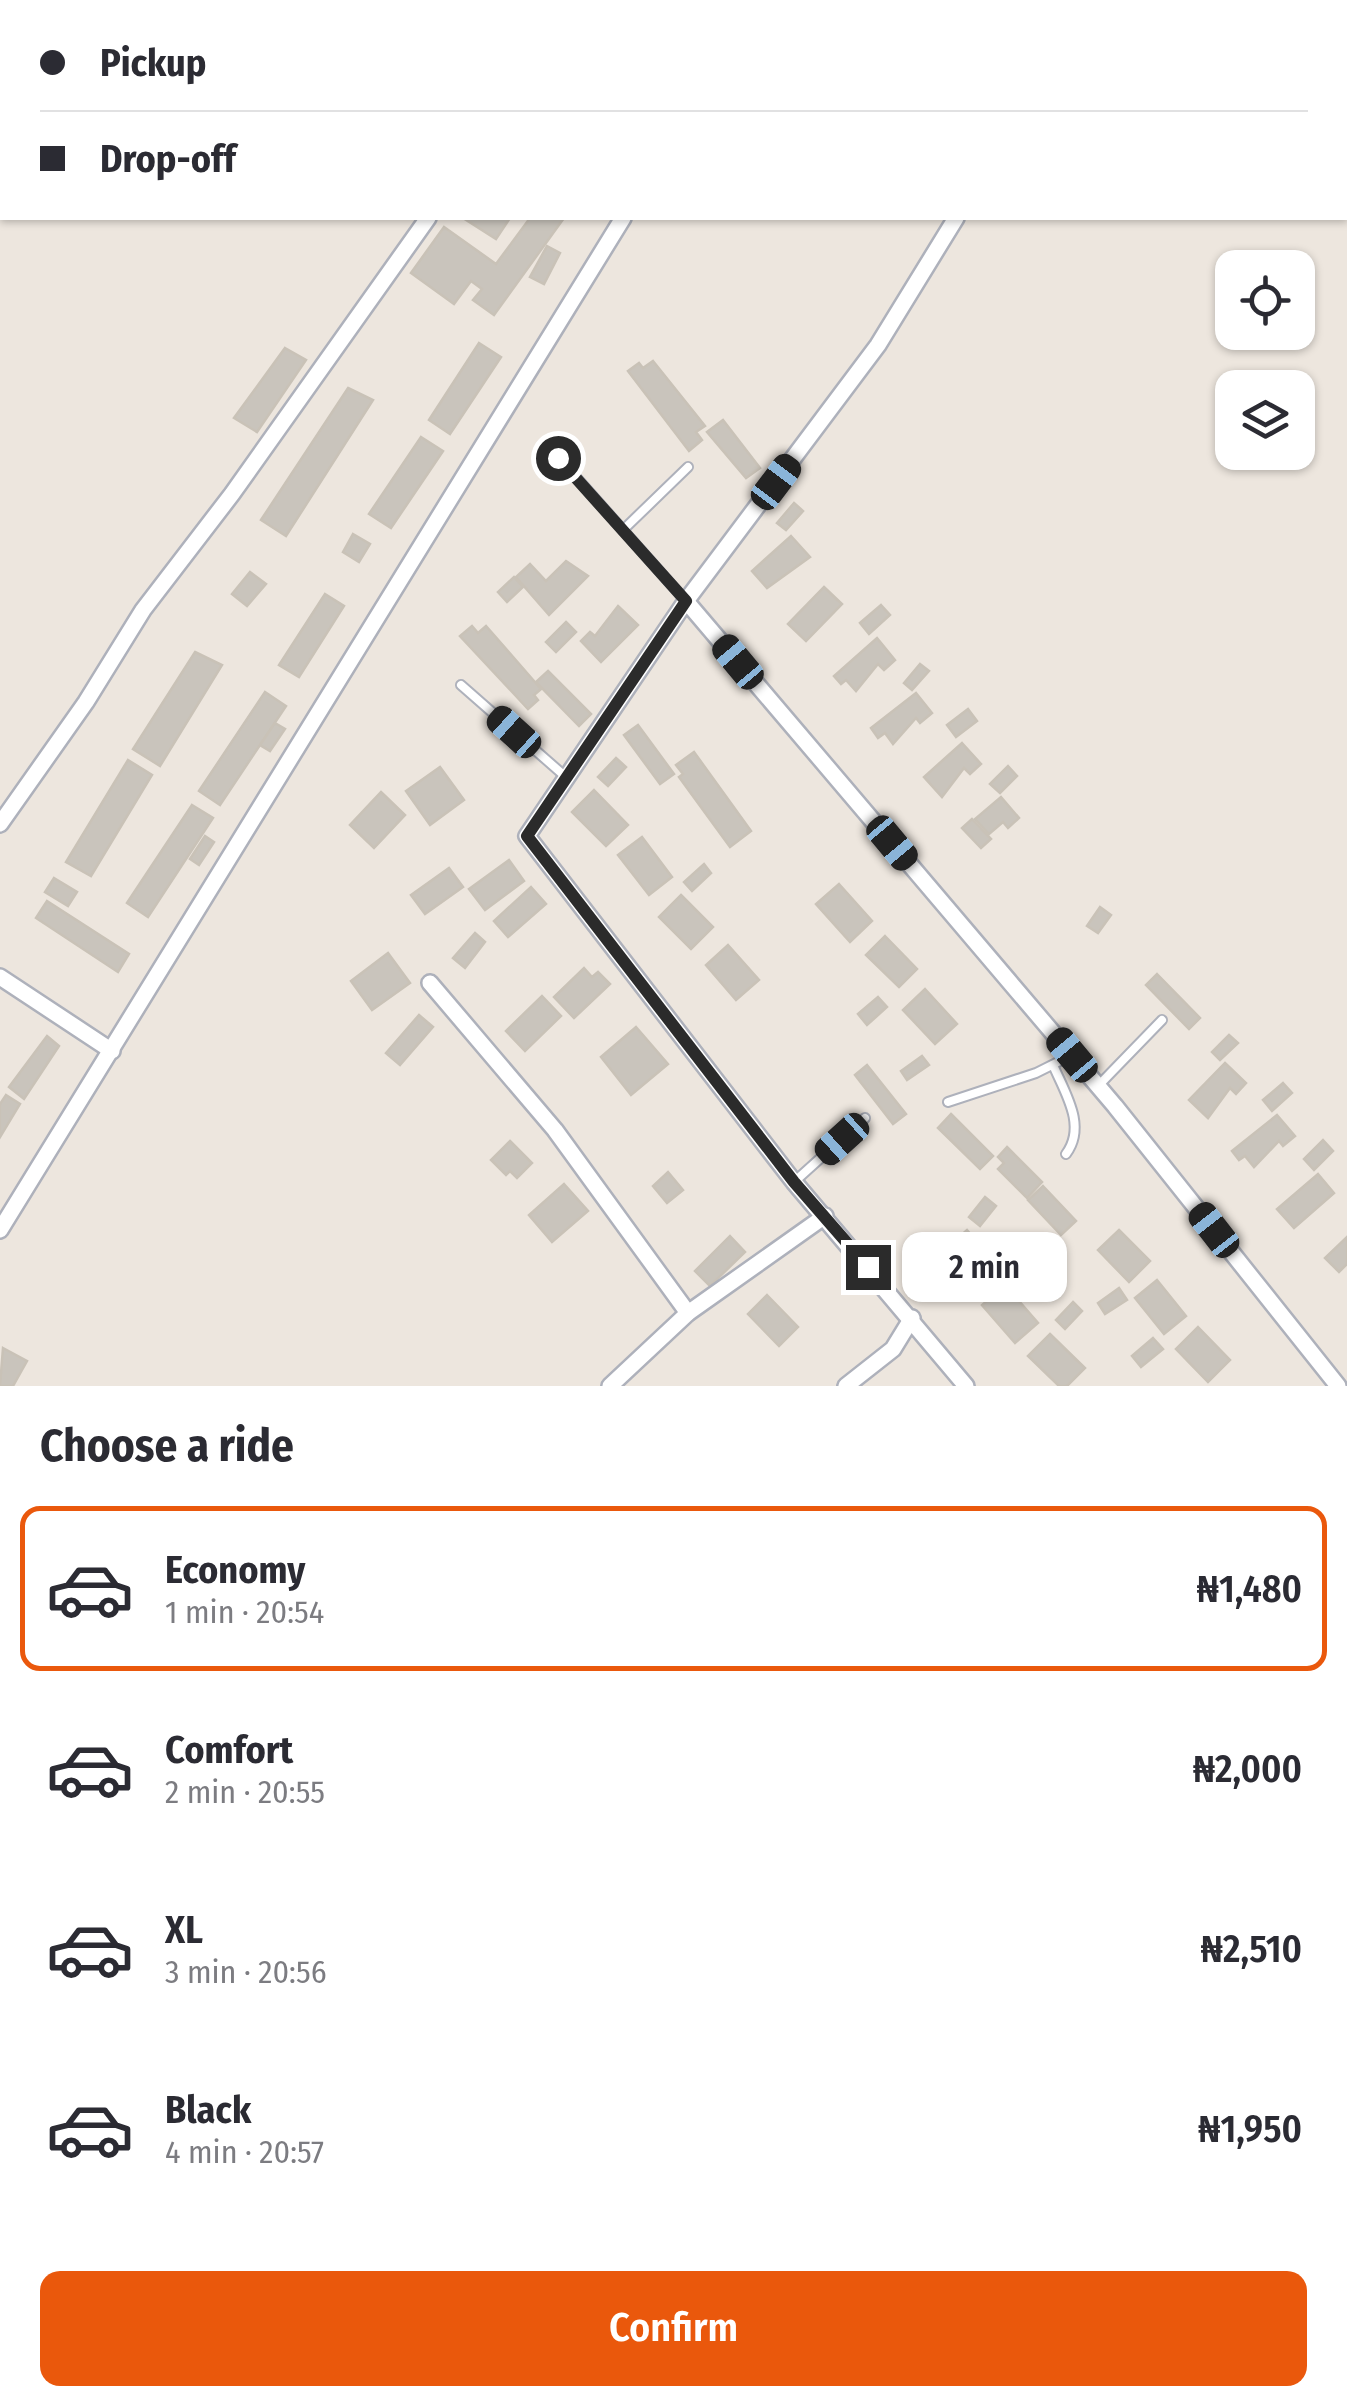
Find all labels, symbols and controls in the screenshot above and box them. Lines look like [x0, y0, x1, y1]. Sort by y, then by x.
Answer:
text: Pickup [100, 40, 206, 86]
text: Drop-off [100, 136, 236, 182]
map controls [1215, 250, 1315, 470]
button: locate [1215, 250, 1315, 350]
button: layers [1215, 370, 1315, 470]
route start [536, 436, 581, 481]
car [746, 449, 806, 515]
car [707, 629, 769, 695]
car [482, 701, 546, 763]
car [861, 810, 923, 876]
car [1041, 1022, 1103, 1088]
car [810, 1108, 874, 1170]
car [1184, 1197, 1244, 1263]
callout: 2 min [903, 1232, 1068, 1302]
route end [846, 1245, 891, 1290]
text: 2 min [949, 1248, 1020, 1286]
text: Choose a ride [40, 1419, 294, 1473]
icon: car [45, 1544, 135, 1634]
text: Economy [165, 1547, 305, 1593]
text: ₦1,480 [1197, 1566, 1302, 1612]
text: 1 min · 20:54 [165, 1593, 324, 1631]
icon: car [45, 1724, 135, 1814]
text: Comfort [165, 1727, 293, 1773]
text: ₦2,000 [1193, 1746, 1302, 1792]
text: 2 min · 20:55 [165, 1773, 325, 1811]
icon: car [45, 1904, 135, 1994]
text: XL [165, 1907, 203, 1953]
text: ₦2,510 [1201, 1926, 1302, 1972]
text: 3 min · 20:56 [165, 1953, 327, 1991]
icon: car [45, 2084, 135, 2174]
text: Black [165, 2087, 251, 2133]
text: ₦1,950 [1198, 2106, 1302, 2152]
text: 4 min · 20:57 [165, 2133, 324, 2171]
button: Confirm [40, 2271, 1307, 2386]

